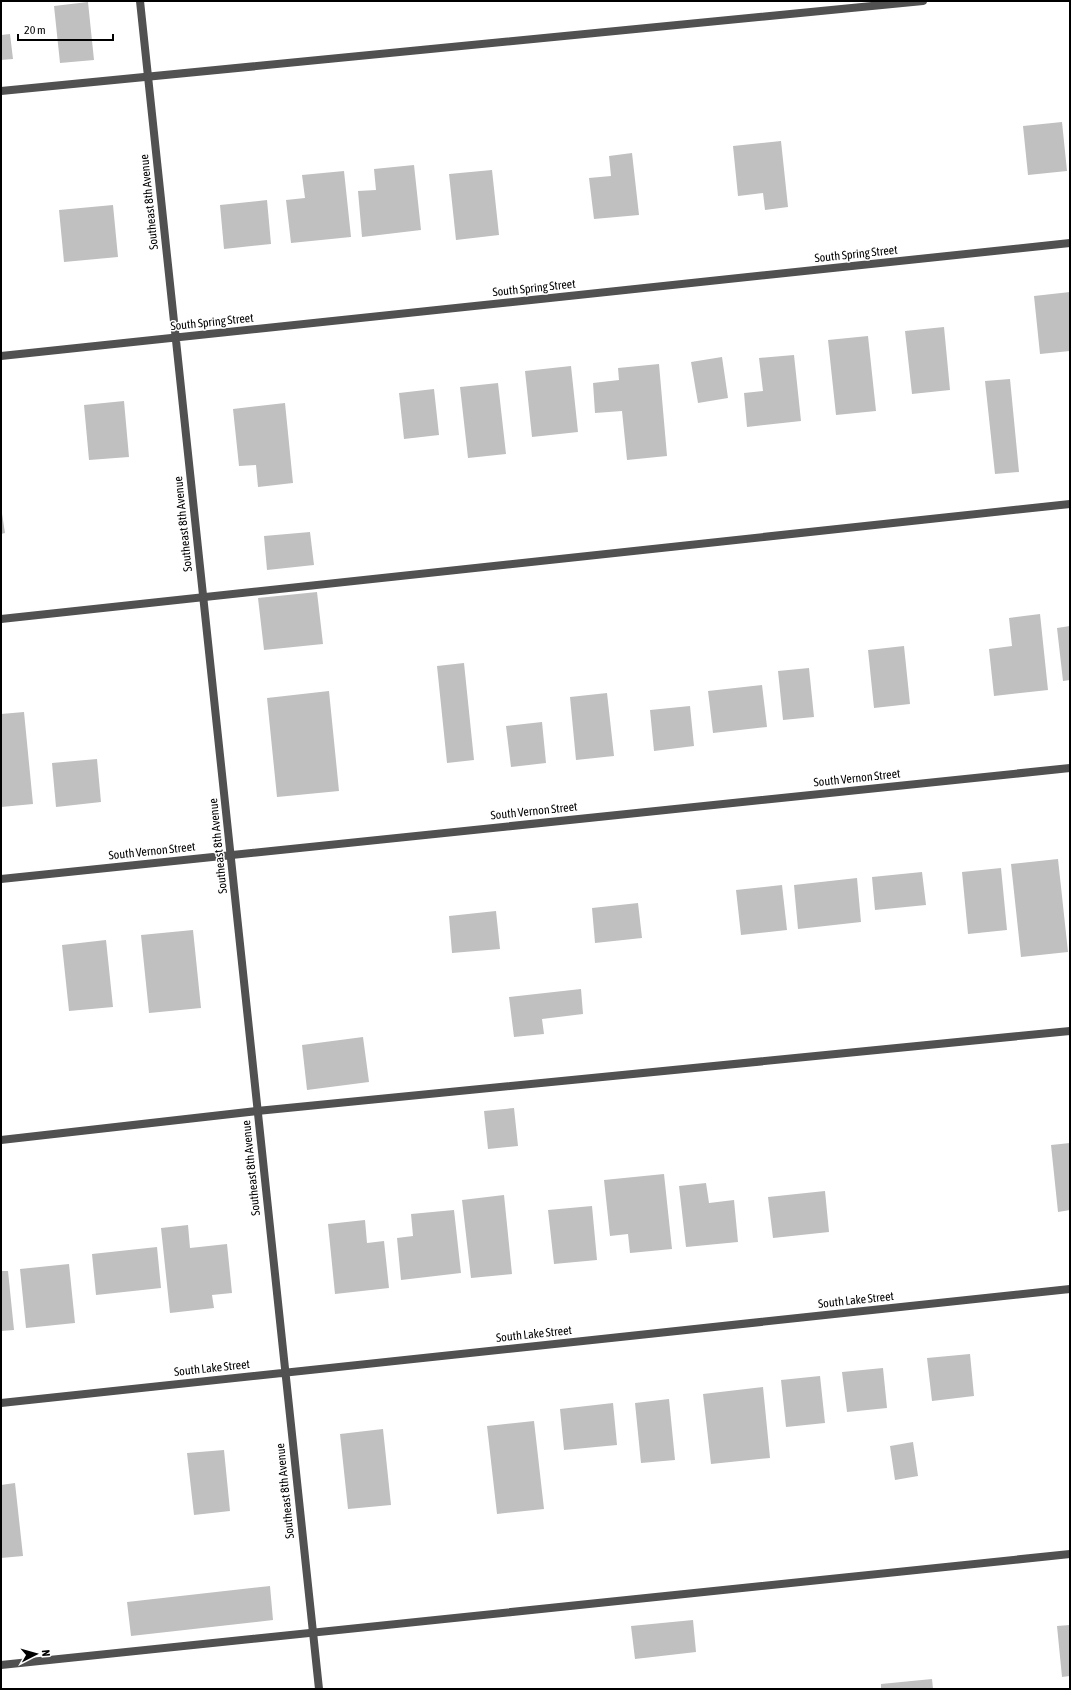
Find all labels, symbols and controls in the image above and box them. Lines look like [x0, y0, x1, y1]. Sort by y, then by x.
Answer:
scale bar [18, 16, 113, 42]
text: 20 m [24, 23, 46, 37]
street label: Southeast 8th Avenue [137, 154, 161, 250]
street label: South Spring Street [814, 243, 899, 265]
street label: South Spring Street [492, 277, 577, 299]
street label: South Spring Street [170, 311, 255, 333]
street label: Southeast 8th Avenue [171, 476, 195, 572]
street label: South Vernon Street [813, 766, 902, 790]
street label: Southeast 8th Avenue [206, 798, 230, 894]
street label: South Vernon Street [490, 799, 579, 823]
street label: South Vernon Street [108, 839, 197, 863]
street label: Southeast 8th Avenue [239, 1120, 263, 1216]
street label: South Lake Street [817, 1289, 895, 1311]
street label: South Lake Street [495, 1323, 573, 1345]
street label: South Lake Street [173, 1357, 251, 1379]
street label: Southeast 8th Avenue [273, 1443, 297, 1539]
north arrow [16, 1634, 56, 1674]
text: N [40, 1649, 52, 1657]

